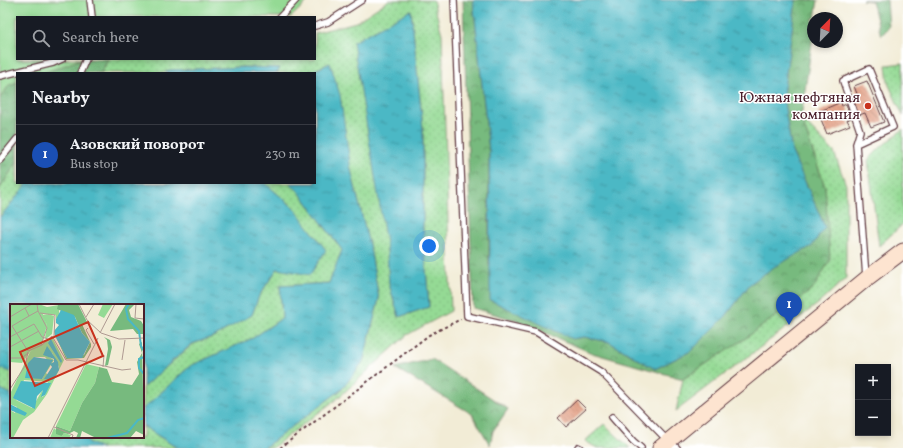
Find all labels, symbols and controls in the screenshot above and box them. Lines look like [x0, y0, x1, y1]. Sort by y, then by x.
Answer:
north arrow [807, 12, 843, 48]
search box [16, 16, 316, 60]
icon: search [30, 27, 52, 49]
text: Search here [62, 28, 139, 49]
text: Nearby [32, 87, 90, 110]
place label: Южная нефтяная компания [739, 88, 860, 126]
marker: Южная нефтяная компания [863, 101, 873, 111]
text: Азовский поворот [70, 135, 205, 156]
text: 1 [42, 146, 48, 164]
text: 230 m [265, 146, 300, 164]
text: Bus stop [70, 156, 118, 174]
your location [419, 236, 439, 256]
pin: 1 [776, 292, 802, 325]
inset map [10, 304, 144, 438]
map controls [855, 364, 891, 436]
button: + [855, 364, 891, 400]
button: − [855, 400, 891, 436]

